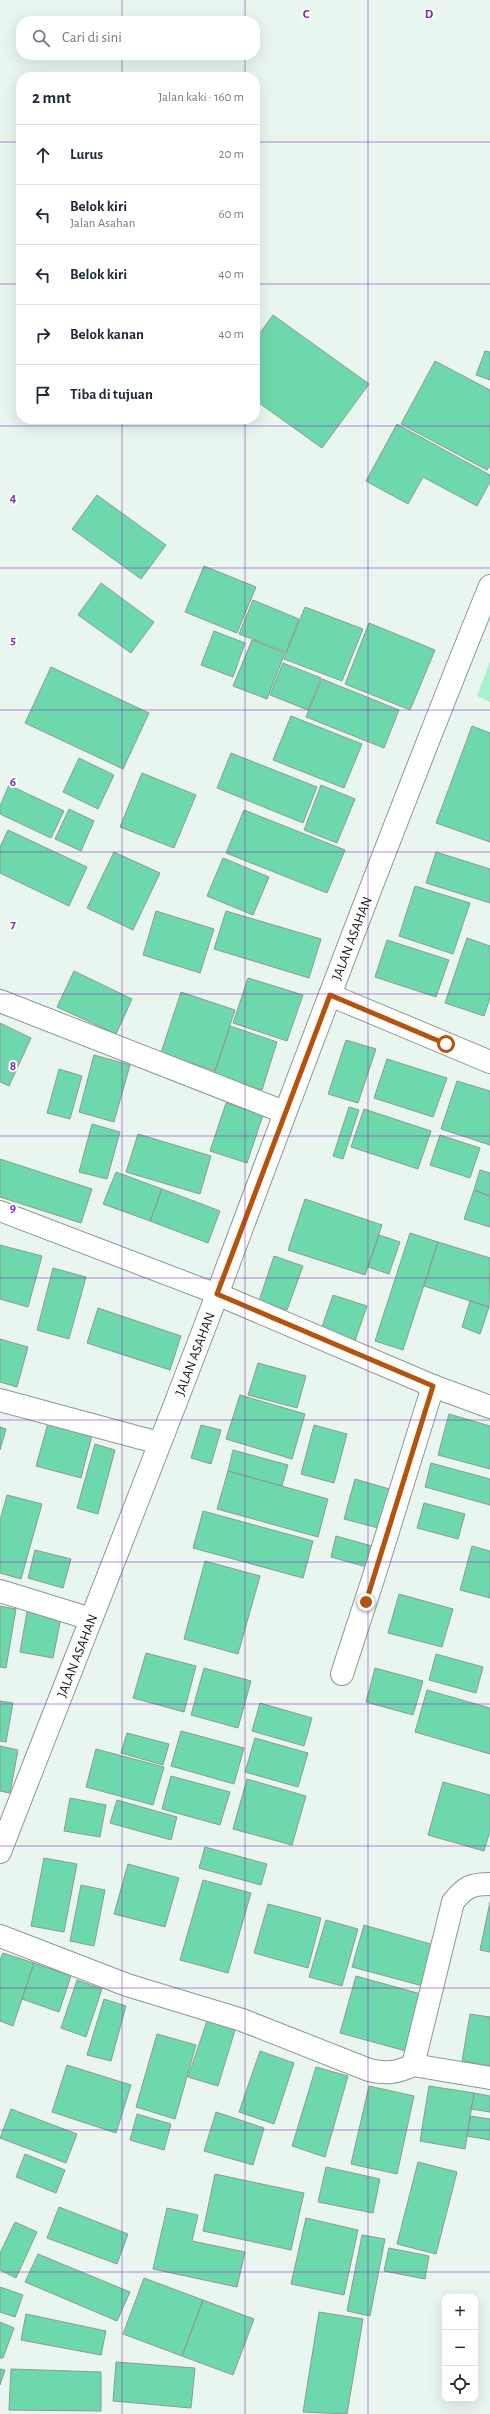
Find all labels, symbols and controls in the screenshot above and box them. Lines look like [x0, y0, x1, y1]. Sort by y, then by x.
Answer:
text: C [303, 8, 310, 21]
text: D [425, 8, 434, 21]
search box [16, 16, 260, 60]
icon: search [30, 27, 52, 49]
text: Cari di sini [62, 30, 122, 45]
text: 2 mnt [32, 89, 71, 106]
text: Jalan kaki · 160 m [158, 91, 244, 104]
icon: ahead [32, 144, 54, 166]
text: Lurus [70, 147, 103, 162]
text: 20 m [219, 148, 244, 161]
text: Belok kiri [70, 199, 127, 214]
icon: left [32, 204, 54, 226]
text: 60 m [218, 208, 244, 221]
text: Jalan Asahan [70, 217, 135, 230]
icon: left [32, 264, 54, 286]
text: Belok kiri [70, 267, 127, 282]
text: 40 m [218, 268, 244, 281]
icon: right [32, 324, 54, 346]
text: Belok kanan [70, 327, 144, 342]
text: 40 m [218, 328, 244, 341]
icon: arrive [32, 384, 54, 406]
text: Tiba di tujuan [70, 387, 153, 402]
text: 4 [10, 492, 17, 505]
text: 5 [10, 634, 16, 647]
text: 6 [10, 776, 16, 789]
street label: JALAN ASAHAN [330, 895, 375, 982]
text: 7 [10, 918, 16, 931]
route start [437, 1035, 455, 1053]
text: 8 [10, 1060, 16, 1073]
text: 9 [10, 1202, 16, 1215]
street label: JALAN ASAHAN [173, 1310, 218, 1398]
route end [357, 1593, 375, 1611]
street label: JALAN ASAHAN [55, 1612, 100, 1700]
map controls [442, 2294, 478, 2402]
button: + [442, 2294, 478, 2330]
button: − [442, 2330, 478, 2366]
button: locate [442, 2366, 478, 2402]

